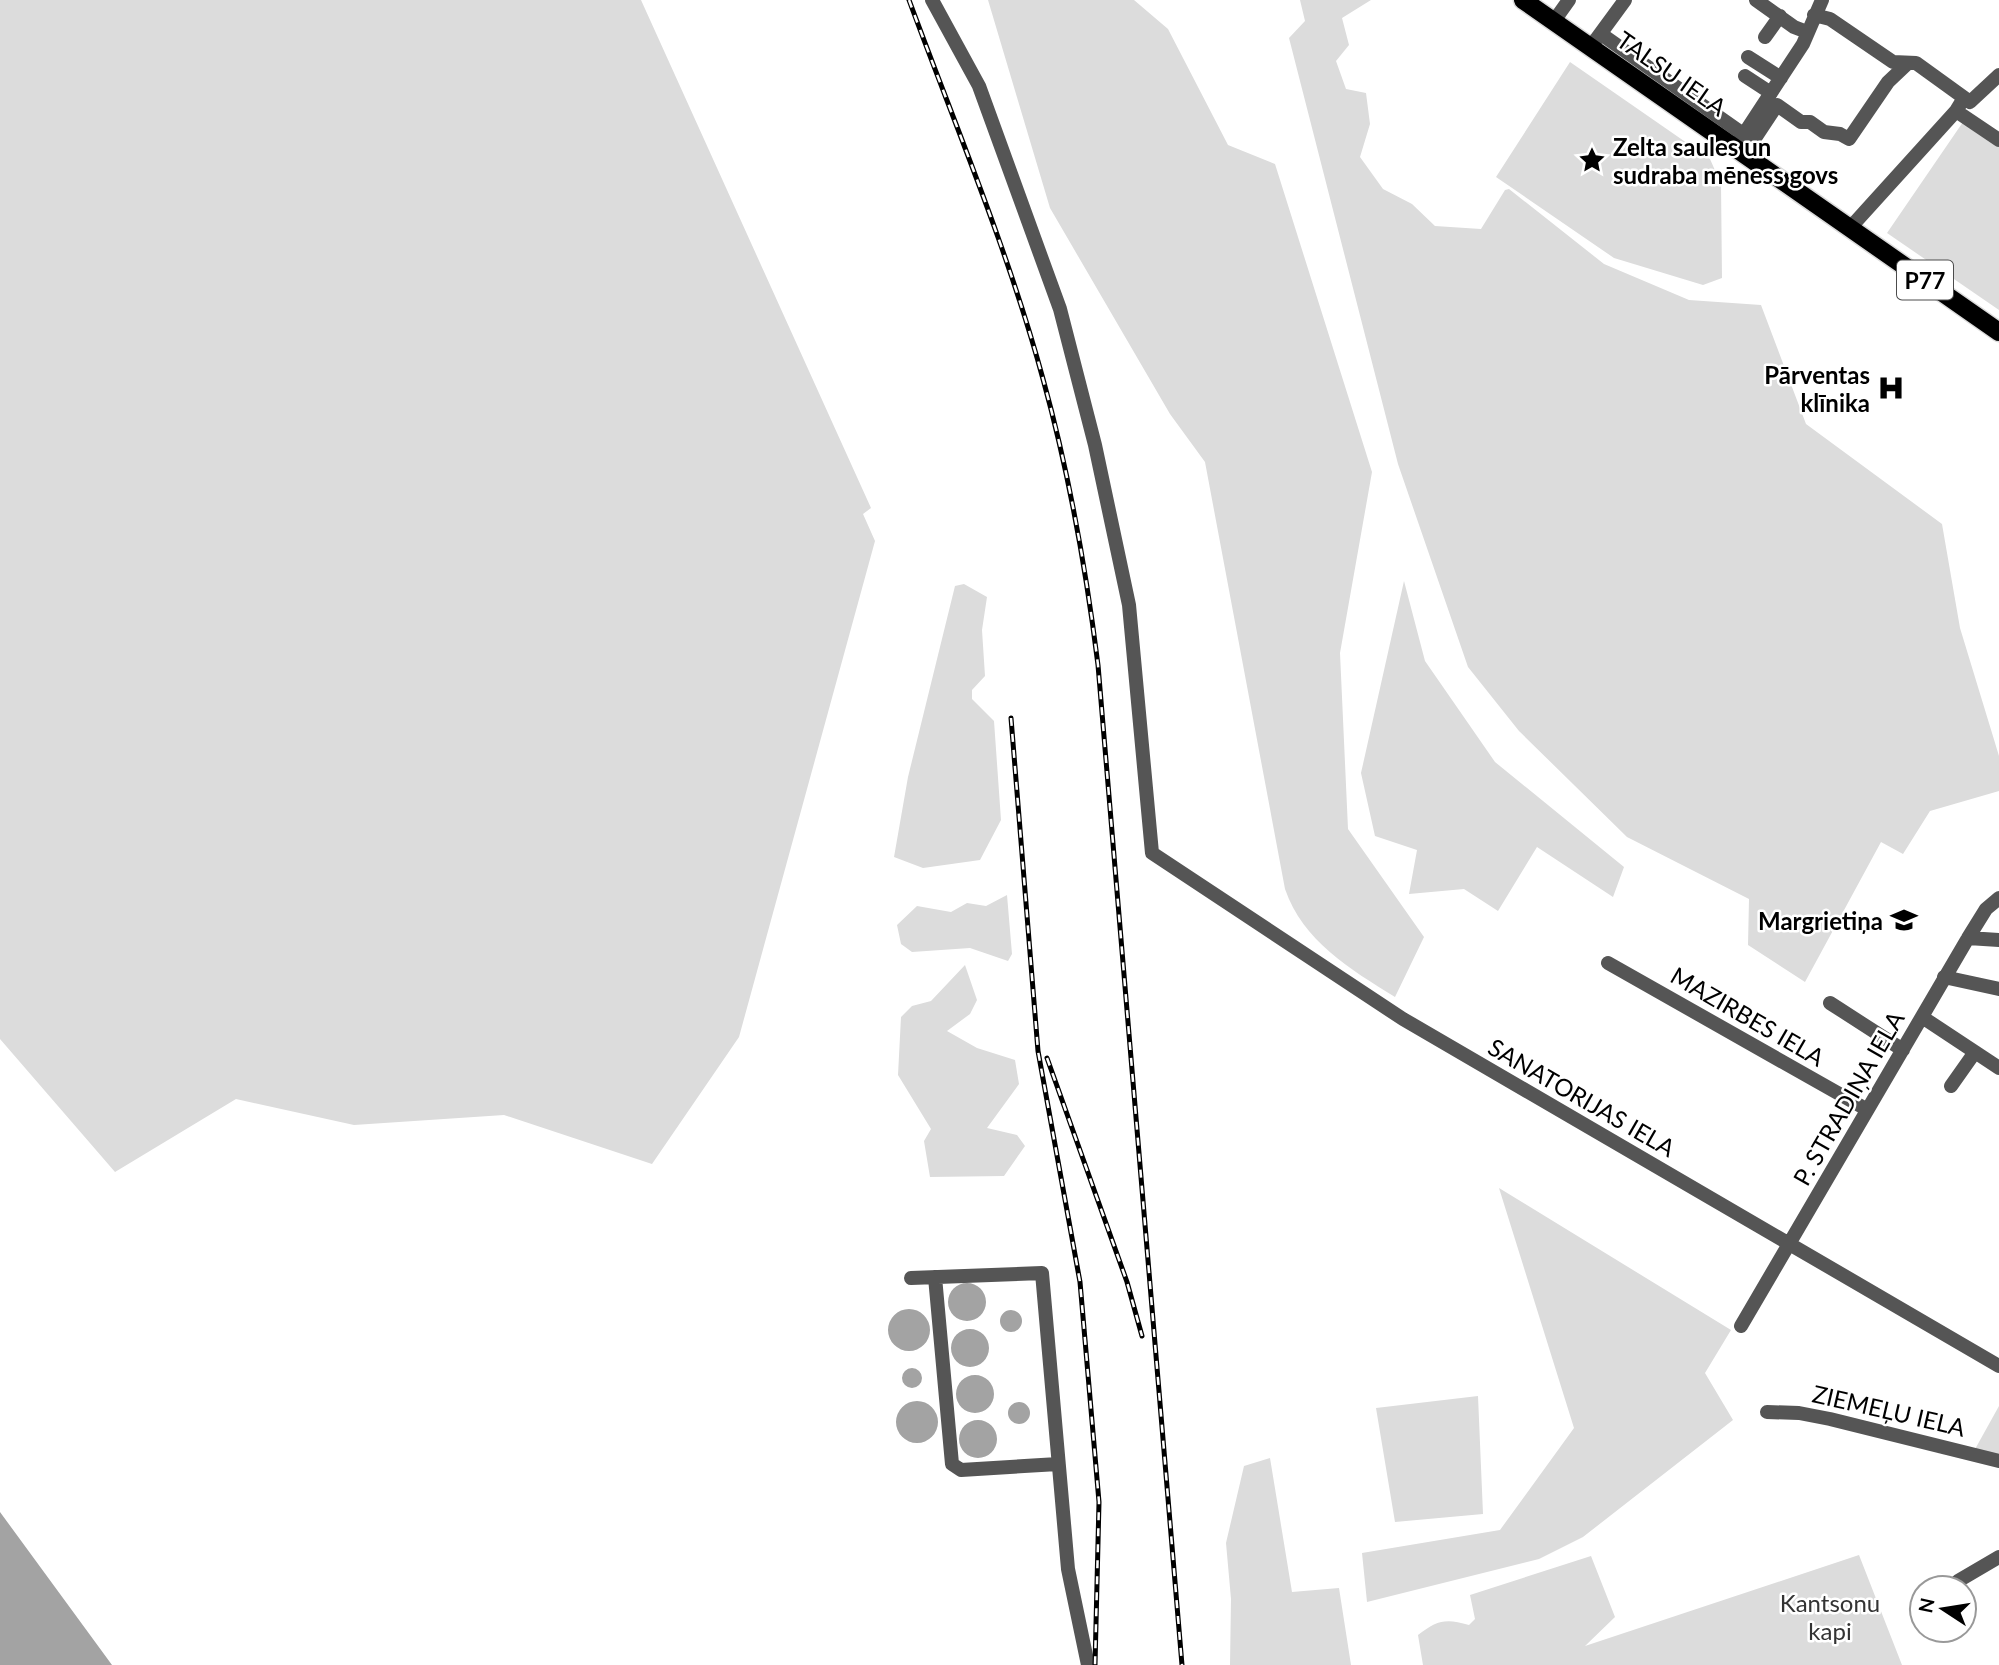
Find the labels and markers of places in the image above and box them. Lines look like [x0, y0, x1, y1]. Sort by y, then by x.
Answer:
place label: Zelta saules un sudraba mēness govs [1613, 132, 1838, 189]
place icon: Zelta saules un sudraba mēness govs [1577, 145, 1607, 175]
place label: Pārventas klīnika [1764, 360, 1870, 417]
hospital icon: Pārventas klīnika [1876, 373, 1906, 403]
school or university icon: Margrietiņa [1889, 905, 1919, 935]
place label: Margrietiņa [1758, 906, 1883, 935]

